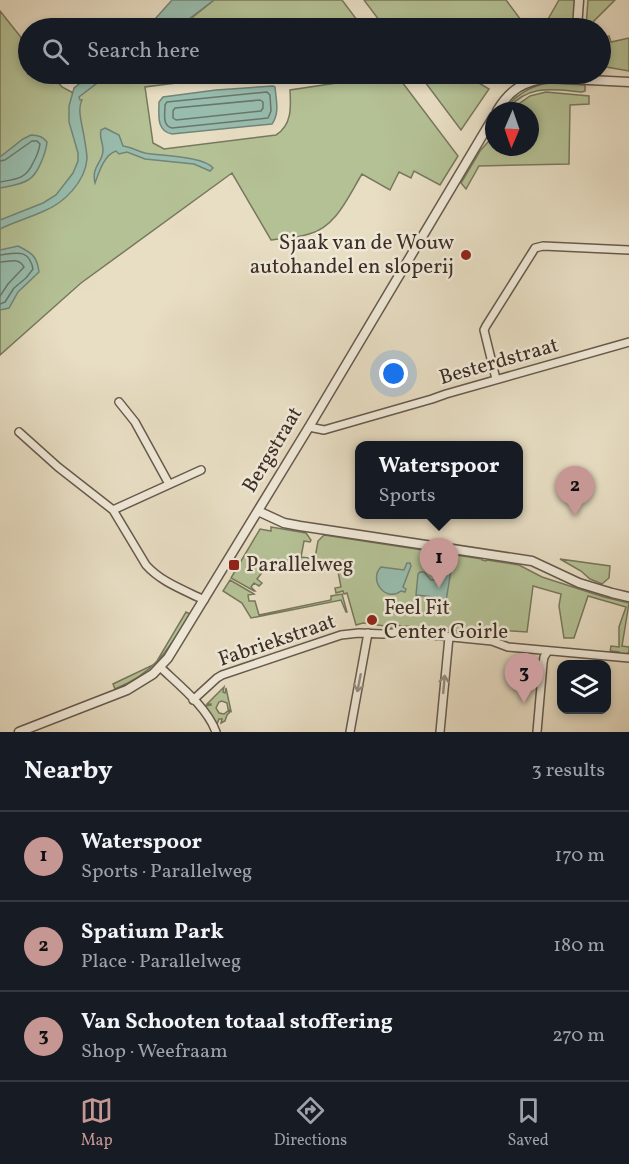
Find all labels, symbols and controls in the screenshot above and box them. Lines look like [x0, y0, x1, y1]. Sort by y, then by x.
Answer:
search box [18, 18, 611, 84]
icon: search [39, 35, 72, 68]
text: Search here [87, 36, 200, 67]
north arrow [485, 102, 539, 156]
place label: Sjaak van de Wouw autohandel en sloperij [250, 229, 454, 282]
marker: Sjaak van de Wouw autohandel en sloperij [459, 248, 473, 262]
street label: Besterdstraat [436, 331, 562, 393]
your location [379, 359, 408, 388]
street label: Bergstraat [236, 402, 310, 498]
popup [355, 441, 523, 519]
text: Waterspoor [378, 451, 500, 482]
pin: 2 [556, 466, 594, 516]
text: Sports [378, 482, 436, 510]
pin: 1 [420, 538, 458, 588]
place label: Parallelweg [246, 551, 353, 580]
marker: Parallelweg [227, 558, 241, 572]
place label: Feel Fit Center Goirle [384, 594, 508, 647]
street label: Fabriekstraat [214, 607, 340, 675]
marker: Feel Fit Center Goirle [365, 613, 379, 627]
pin: 3 [504, 654, 544, 703]
map controls [557, 660, 611, 714]
button: layers [557, 660, 611, 714]
one-way arrow [353, 672, 364, 692]
one-way arrow [439, 675, 450, 695]
text: Nearby [24, 753, 113, 789]
text: 3 results [531, 757, 605, 785]
text: Waterspoor [81, 827, 202, 858]
text: 1 [39, 842, 48, 870]
text: 170 m [555, 842, 605, 870]
text: Sports · Parallelweg [81, 858, 252, 886]
text: Spatium Park [81, 917, 224, 948]
text: 2 [38, 932, 49, 960]
text: 180 m [553, 932, 605, 960]
text: Place · Parallelweg [81, 948, 241, 976]
text: Van Schooten totaal stoffering [81, 1007, 393, 1038]
text: 3 [38, 1022, 49, 1050]
text: 270 m [552, 1022, 605, 1050]
text: Shop · Weefraam [81, 1038, 228, 1066]
tab: Map [80, 1094, 113, 1152]
tab: Directions [274, 1094, 347, 1152]
tab: Saved [508, 1094, 549, 1152]

